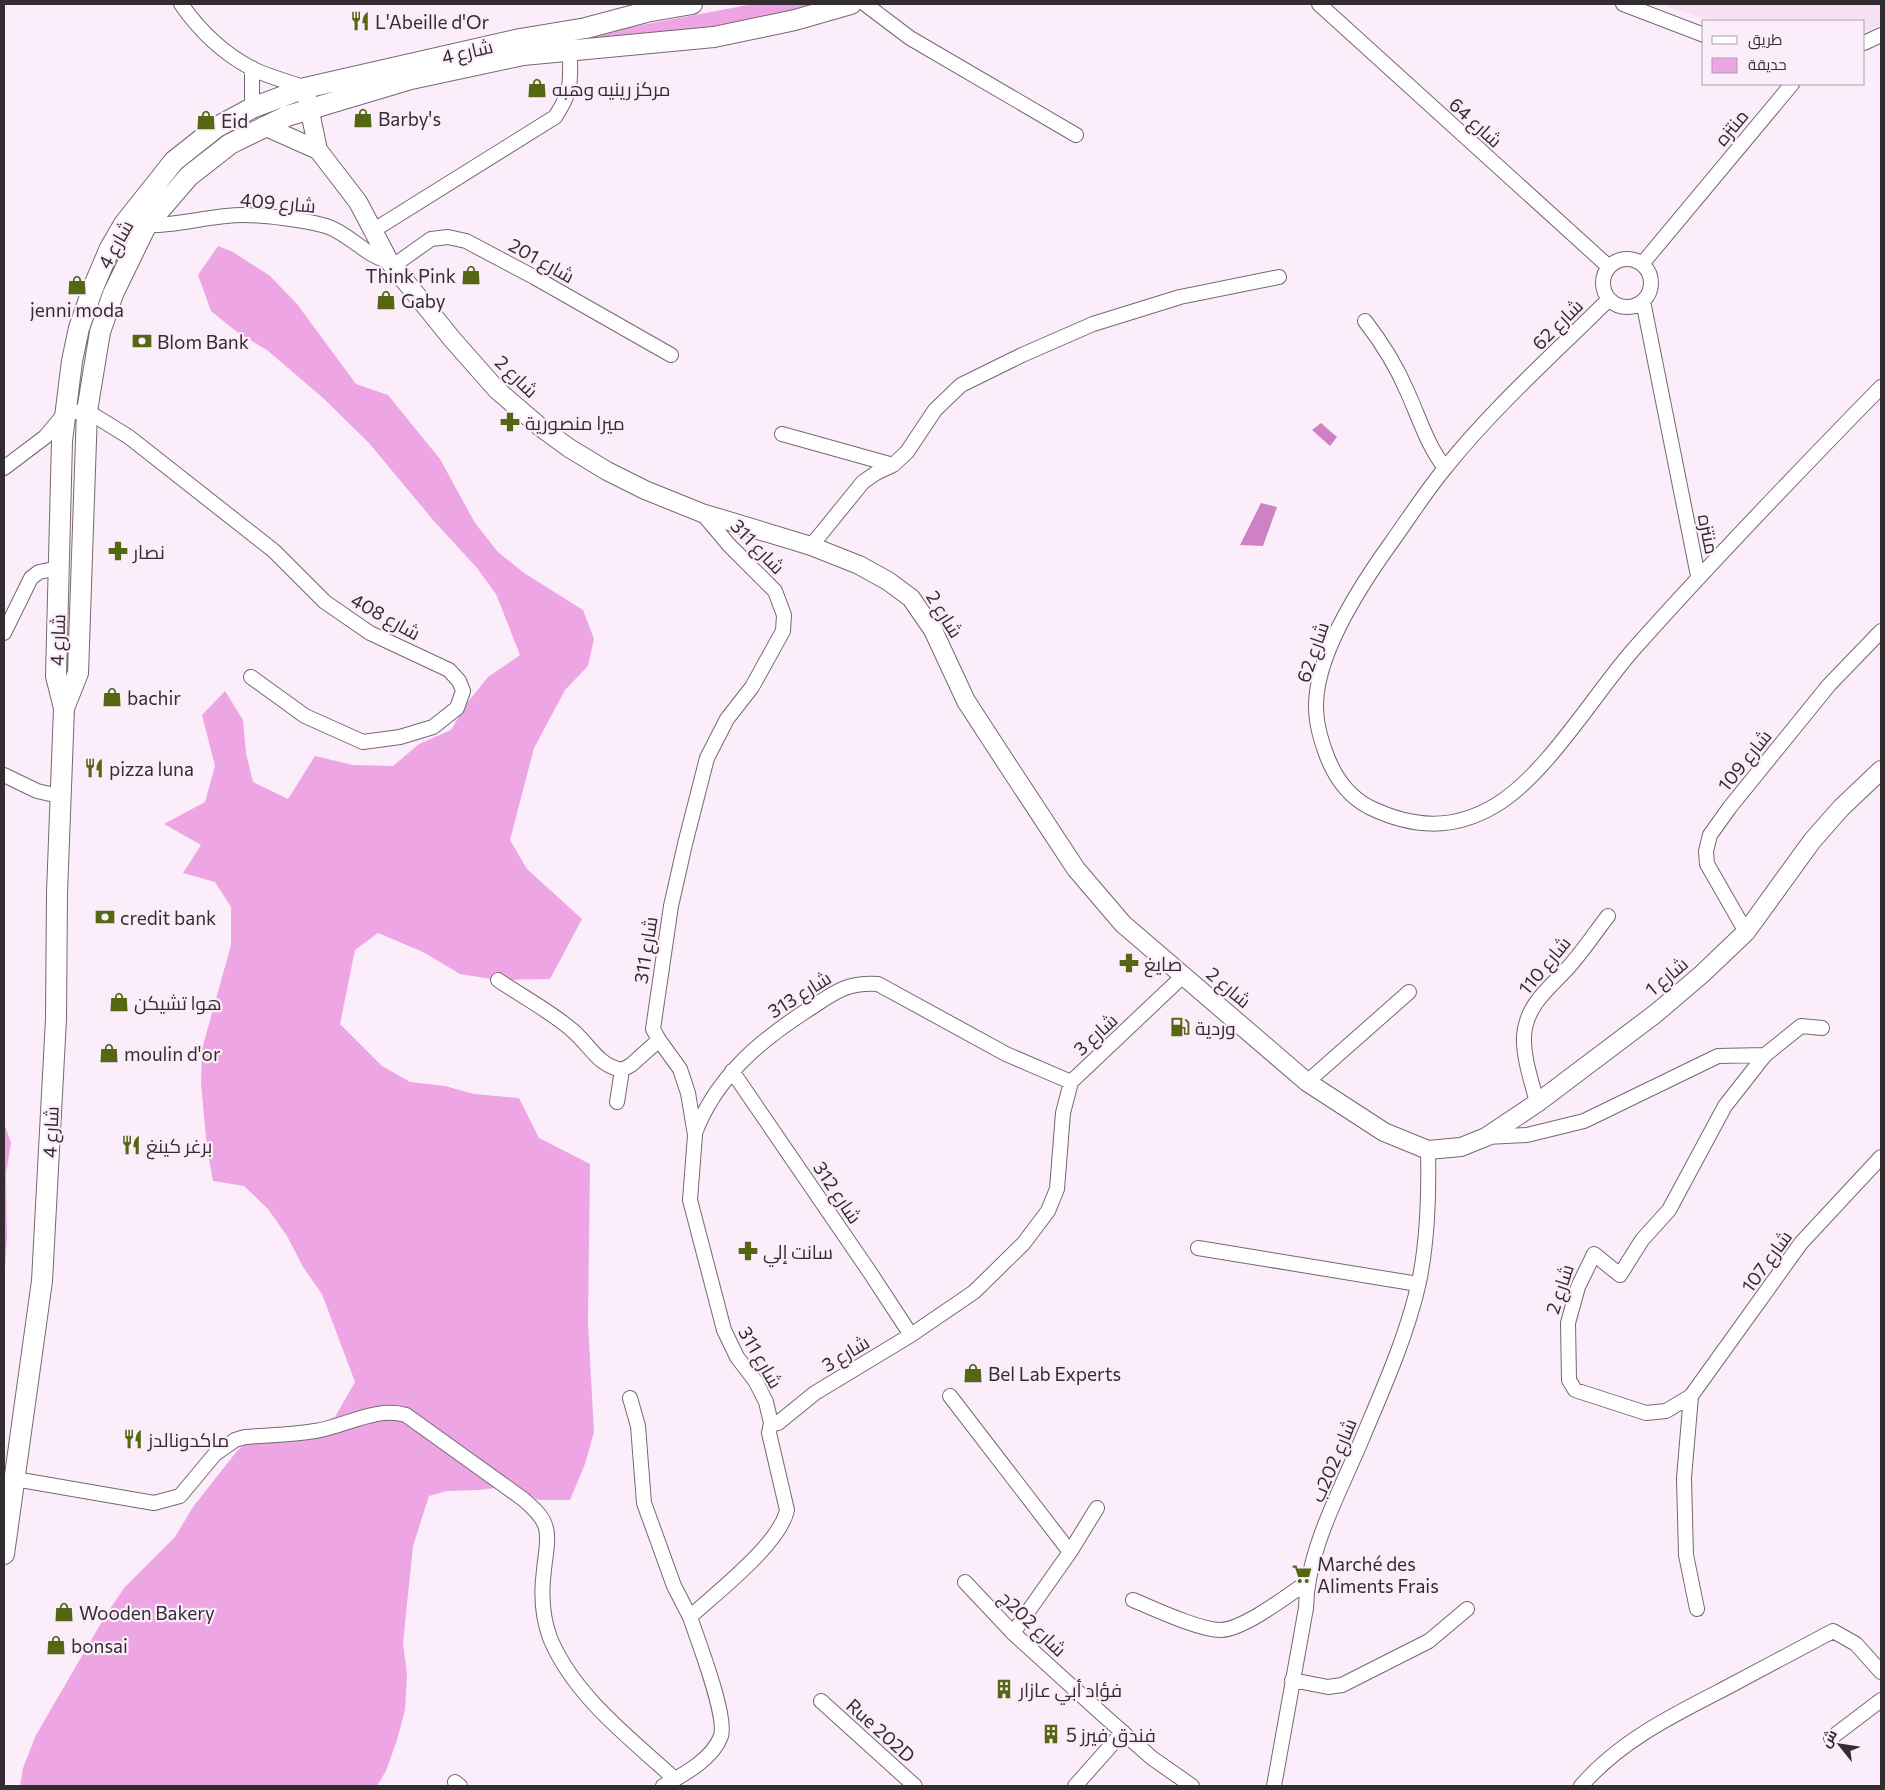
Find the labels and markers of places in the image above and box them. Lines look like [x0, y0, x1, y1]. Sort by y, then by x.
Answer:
restaurant icon: L'Abeille d'Or [349, 10, 371, 32]
place label: L'Abeille d'Or [375, 10, 490, 33]
shop icon: مركز رينيه وهبه [526, 77, 548, 99]
place label: مركز رينيه وهبه [552, 77, 671, 101]
shop icon: Barby's [352, 107, 374, 129]
place label: Barby's [378, 107, 441, 130]
shop icon: Eid [195, 109, 217, 131]
place label: Eid [221, 109, 248, 132]
place label: Think Pink [365, 264, 456, 287]
shop icon: Think Pink [460, 264, 482, 286]
shop icon: jenni moda [66, 274, 88, 296]
shop icon: Gaby [375, 289, 397, 311]
place label: Gaby [401, 289, 446, 312]
place label: jenni moda [30, 298, 124, 321]
bank icon: Blom Bank [131, 330, 153, 352]
place label: Blom Bank [157, 330, 249, 353]
pharmacy icon: ميرا منصورية [499, 411, 521, 433]
place label: ميرا منصورية [525, 411, 625, 435]
pharmacy icon: نصار [107, 540, 129, 562]
place label: نصار [132, 540, 165, 564]
shop icon: bachir [101, 686, 123, 708]
place label: bachir [127, 686, 181, 709]
restaurant icon: pizza luna [83, 757, 105, 779]
place label: pizza luna [109, 757, 194, 780]
bank icon: credit bank [94, 906, 116, 928]
place label: credit bank [120, 906, 216, 929]
pharmacy icon: صايغ [1118, 952, 1140, 974]
place label: صايغ [1144, 952, 1182, 978]
shop icon: هوا تشيكن [108, 991, 130, 1013]
place label: هوا تشيكن [134, 991, 222, 1015]
fuel station icon: وردية [1169, 1016, 1191, 1038]
place label: وردية [1195, 1016, 1236, 1040]
shop icon: moulin d'or [98, 1042, 120, 1064]
place label: moulin d'or [124, 1042, 221, 1065]
restaurant icon: برغر كينغ [120, 1134, 142, 1156]
place label: برغر كينغ [146, 1134, 212, 1160]
pharmacy icon: سانت إلي [737, 1240, 759, 1262]
place label: سانت إلي [763, 1240, 833, 1267]
shop icon: Bel Lab Experts [962, 1362, 984, 1384]
place label: Bel Lab Experts [988, 1362, 1121, 1385]
restaurant icon: ماكدونالدز [122, 1428, 144, 1450]
place label: ماكدونالدز [147, 1428, 229, 1452]
place label: Marché des Aliments Frais [1317, 1552, 1439, 1597]
supermarket icon: Marché des Aliments Frais [1291, 1563, 1313, 1585]
shop icon: Wooden Bakery [53, 1601, 75, 1623]
place label: Wooden Bakery [79, 1601, 215, 1624]
shop icon: bonsai [45, 1634, 67, 1656]
place label: bonsai [71, 1634, 128, 1657]
building icon: فؤاد أبي عازار [993, 1678, 1015, 1700]
place label: فؤاد أبي عازار [1018, 1678, 1122, 1705]
building icon: فندق فيرز 5 [1040, 1723, 1062, 1745]
place label: فندق فيرز 5 [1066, 1723, 1156, 1748]

